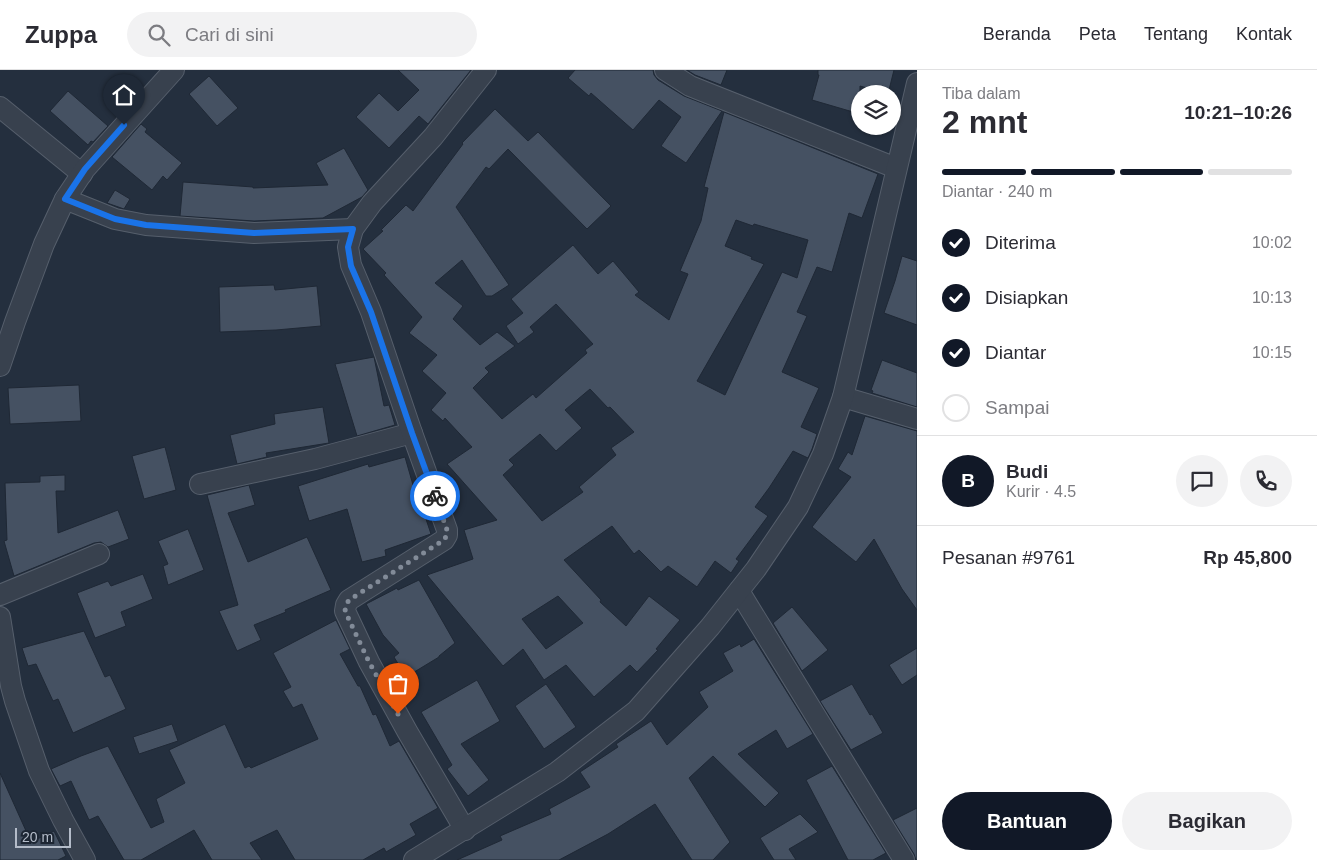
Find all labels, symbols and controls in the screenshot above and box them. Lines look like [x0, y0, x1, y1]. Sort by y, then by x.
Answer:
search box [127, 12, 477, 57]
text: Zuppa [25, 21, 97, 48]
icon: search [145, 21, 173, 49]
text: Cari di sini [185, 24, 274, 45]
text: Beranda [983, 24, 1051, 44]
text: Peta [1079, 24, 1116, 44]
text: Tentang [1144, 24, 1208, 44]
text: Kontak [1236, 24, 1292, 44]
pin [103, 74, 145, 125]
icon: home [110, 81, 138, 109]
map controls [851, 85, 901, 135]
button: layers [851, 85, 901, 135]
text: Tiba dalam [942, 85, 1021, 102]
text: 10:21–10:26 [1184, 102, 1292, 123]
text: 2 mnt [942, 104, 1027, 140]
text: Diantar · 240 m [942, 183, 1052, 200]
icon: check [942, 229, 970, 257]
text: Diterima [985, 232, 1056, 253]
text: 10:02 [1252, 234, 1292, 251]
icon: check [942, 284, 970, 312]
text: Disiapkan [985, 287, 1068, 308]
text: 10:13 [1252, 289, 1292, 306]
icon: check [942, 339, 970, 367]
text: Diantar [985, 342, 1046, 363]
text: 10:15 [1252, 344, 1292, 361]
text: Sampai [985, 397, 1049, 418]
button: chat [1176, 455, 1228, 507]
button: phone [1240, 455, 1292, 507]
text: Budi [1006, 461, 1048, 482]
text: B [961, 470, 975, 491]
courier [410, 471, 460, 521]
icon: bike [421, 482, 449, 510]
text: Kurir · 4.5 [1006, 483, 1076, 500]
text: Pesanan #9761 [942, 547, 1075, 568]
text: Rp 45,800 [1203, 547, 1292, 568]
pin [377, 663, 419, 714]
icon: bag [384, 670, 412, 698]
button: Bantuan [942, 792, 1112, 850]
button: Bagikan [1122, 792, 1292, 850]
scale bar [15, 825, 71, 848]
text: 20 m [22, 829, 53, 845]

